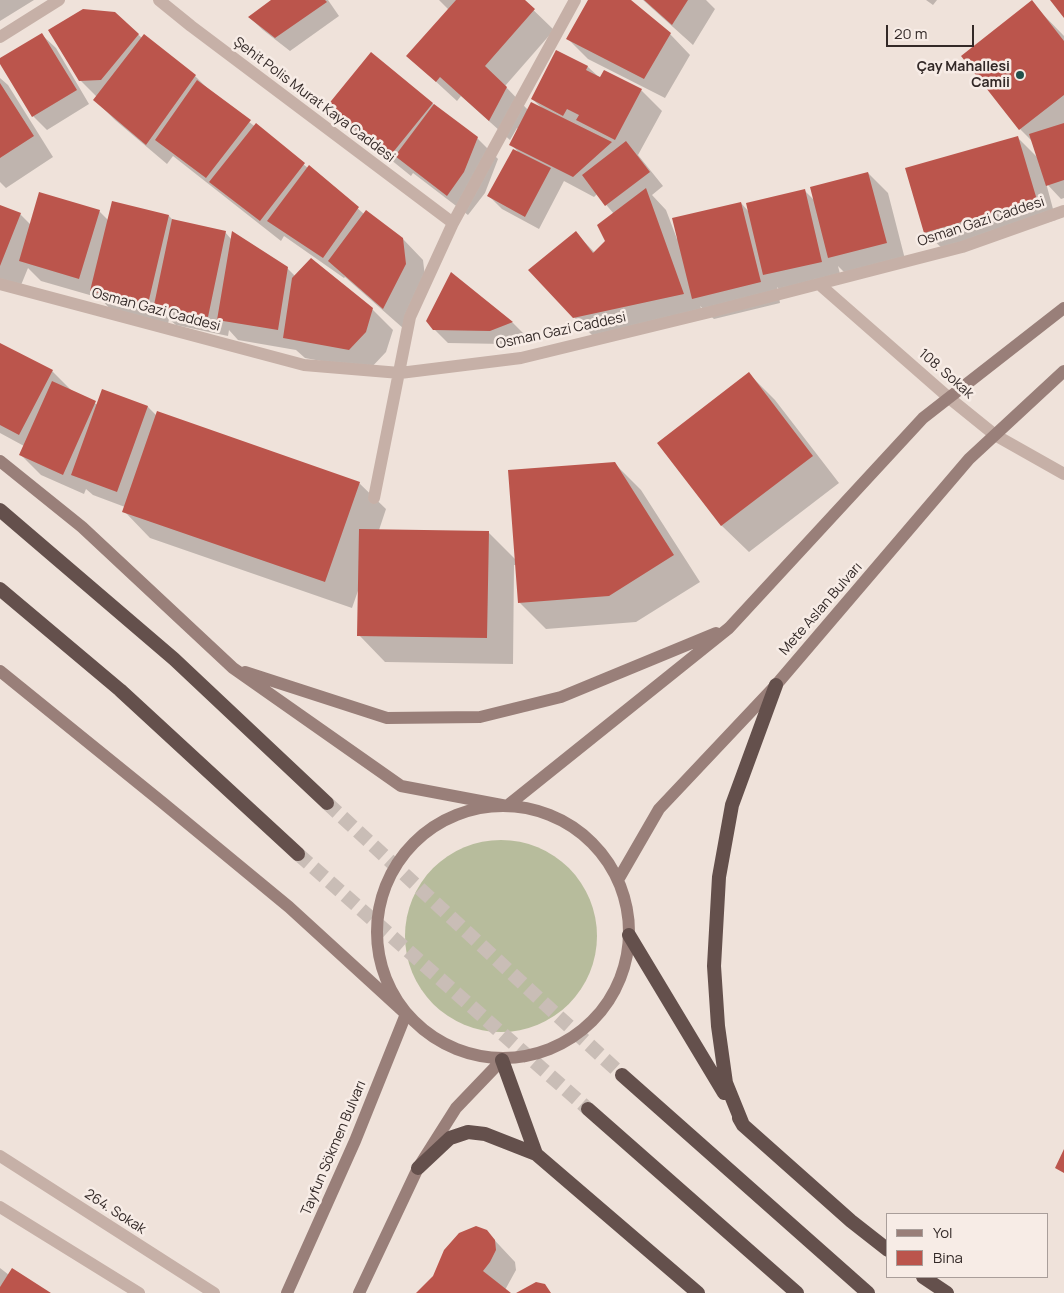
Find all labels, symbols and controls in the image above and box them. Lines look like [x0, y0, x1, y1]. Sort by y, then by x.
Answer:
scale bar [889, 15, 976, 47]
text: 20 m [894, 23, 927, 44]
street label: Şehit Polis Murat Kaya Caddesi [230, 34, 398, 166]
place label: Çay Mahallesi Camii [917, 59, 1010, 92]
marker: Çay Mahallesi Camii [1014, 69, 1026, 81]
street label: Osman Gazi Caddesi [915, 194, 1047, 250]
street label: Osman Gazi Caddesi [90, 285, 222, 335]
street label: Osman Gazi Caddesi [494, 309, 628, 353]
street label: 108. Sokak [915, 346, 977, 402]
street label: Mete Aslan Bulvarı [776, 559, 866, 659]
street label: Tayfun Sökmen Bulvarı [298, 1078, 370, 1218]
street label: 264. Sokak [81, 1186, 149, 1238]
legend [886, 1213, 1049, 1278]
text: Yol [933, 1222, 953, 1243]
text: Bina [933, 1247, 963, 1268]

